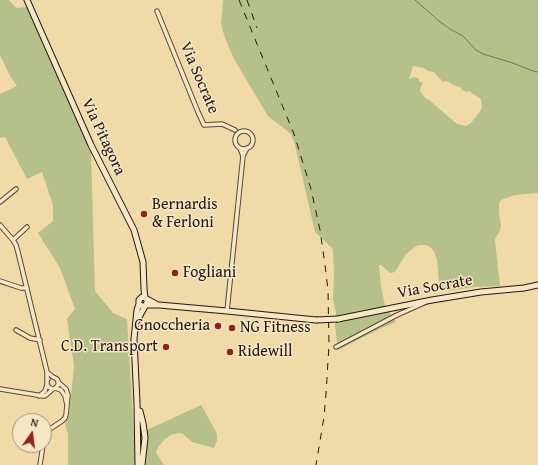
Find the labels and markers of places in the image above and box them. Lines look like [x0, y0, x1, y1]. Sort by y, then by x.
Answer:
place label: Bernardis & Ferloni [152, 195, 218, 233]
marker: Bernardis & Ferloni [139, 209, 149, 219]
place label: Fogliani [183, 263, 236, 283]
marker: Fogliani [170, 268, 180, 278]
place label: Gnoccheria [134, 316, 210, 336]
place label: NG Fitness [240, 318, 311, 338]
marker: Gnoccheria [213, 321, 223, 331]
marker: NG Fitness [227, 323, 237, 333]
place label: C.D. Transport [61, 337, 158, 357]
marker: C.D. Transport [161, 342, 171, 352]
place label: Ridewill [238, 342, 293, 362]
marker: Ridewill [225, 347, 235, 357]

